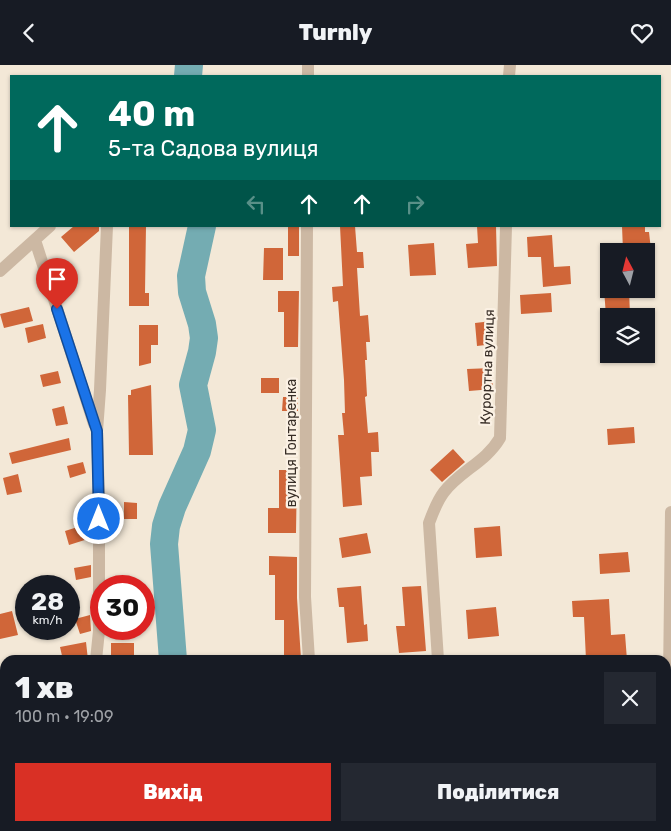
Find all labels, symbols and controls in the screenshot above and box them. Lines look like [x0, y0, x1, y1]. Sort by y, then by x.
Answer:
icon: back [15, 19, 43, 47]
text: Turnly [299, 19, 372, 46]
icon: heart [628, 19, 656, 47]
text: 40 m [108, 93, 195, 135]
icon: ahead [25, 95, 90, 160]
text: 5-та Садова вулиця [108, 135, 318, 162]
icon: left [242, 190, 270, 218]
icon: ahead [295, 190, 323, 218]
icon: ahead [348, 190, 376, 218]
icon: right [401, 190, 429, 218]
north arrow [600, 243, 655, 297]
map controls [600, 243, 655, 363]
pin [36, 258, 78, 309]
icon: arrive [43, 265, 71, 293]
button: layers [600, 308, 655, 363]
street label: Курортна вулиця [477, 309, 498, 425]
street label: вулиця Гонтаренка [283, 379, 300, 507]
position arrow [72, 492, 124, 544]
speed limit sign: 30 [90, 575, 155, 640]
text: 28 [31, 587, 64, 616]
text: km/h [33, 613, 62, 627]
text: 1 хв [15, 670, 74, 706]
button: close [604, 672, 656, 724]
text: 100 m · 19:09 [15, 707, 114, 726]
button: Вихід [15, 763, 331, 821]
button: Поділитися [341, 763, 656, 821]

